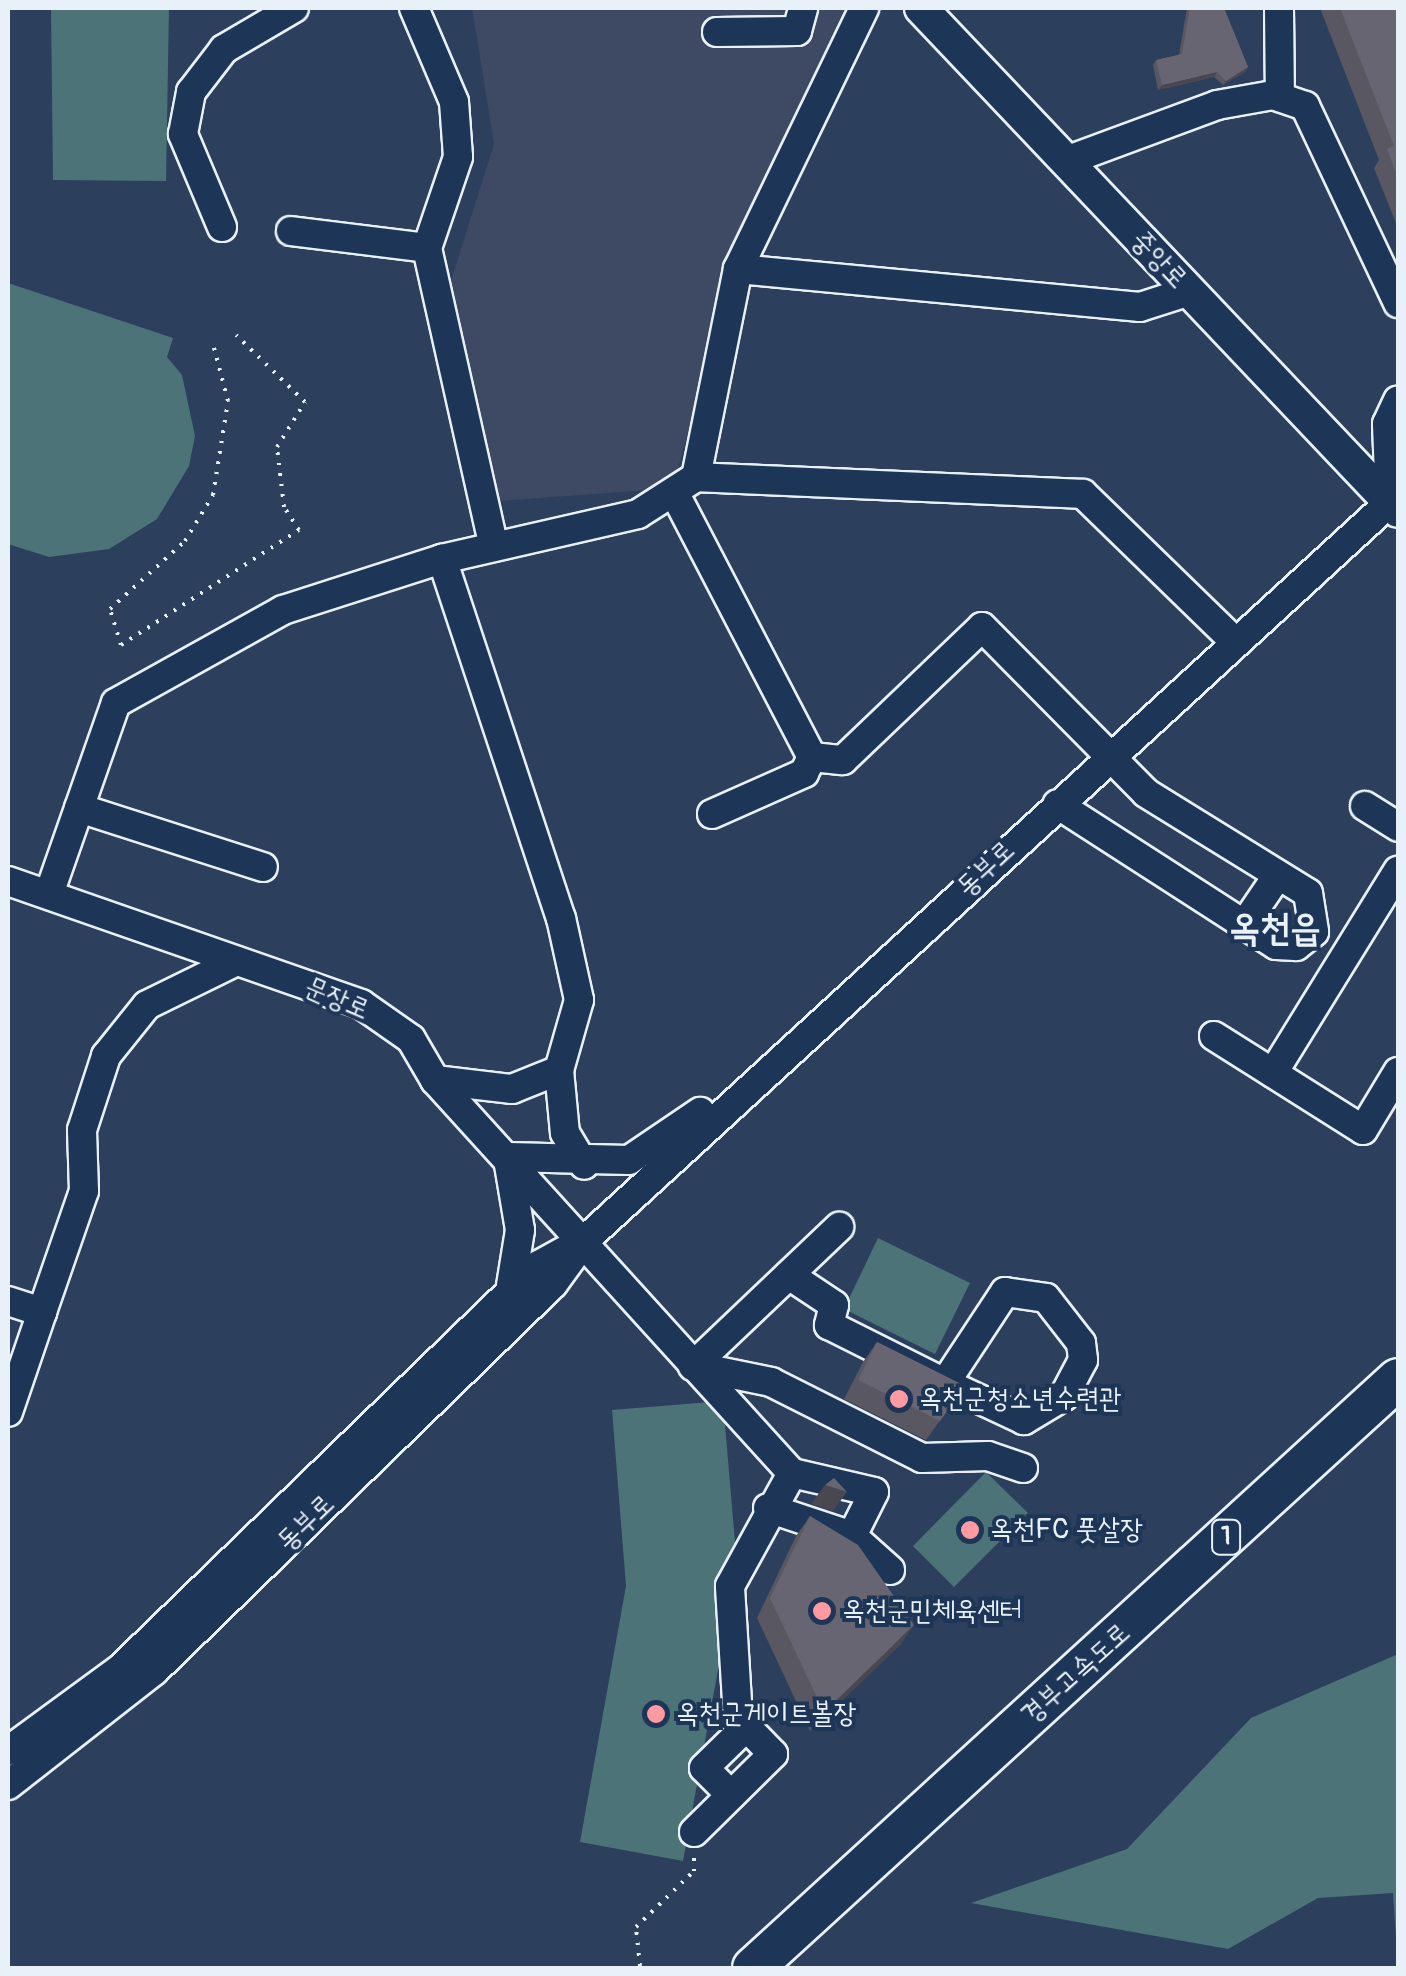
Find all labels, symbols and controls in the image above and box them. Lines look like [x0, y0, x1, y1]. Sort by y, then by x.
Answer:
street label: 중앙로 [1124, 224, 1194, 296]
street label: 동부로 [950, 834, 1022, 904]
district label: 옥천읍 [1229, 906, 1321, 952]
street label: 문장로 [299, 970, 375, 1028]
place label: 옥천군청소년수련관 [919, 1382, 1122, 1416]
marker: 옥천군청소년수련관 [888, 1388, 910, 1410]
street label: 동부로 [270, 1487, 342, 1559]
place label: 옥천FC 풋살장 [990, 1513, 1143, 1547]
road number: 1 [1211, 1517, 1241, 1557]
marker: 옥천FC 풋살장 [959, 1519, 981, 1541]
place label: 옥천군민체육센터 [842, 1594, 1022, 1628]
marker: 옥천군민체육센터 [811, 1600, 833, 1622]
street label: 경부고속도로 [1015, 1616, 1137, 1732]
place label: 옥천군게이트볼장 [676, 1697, 856, 1731]
marker: 옥천군게이트볼장 [645, 1703, 667, 1725]

